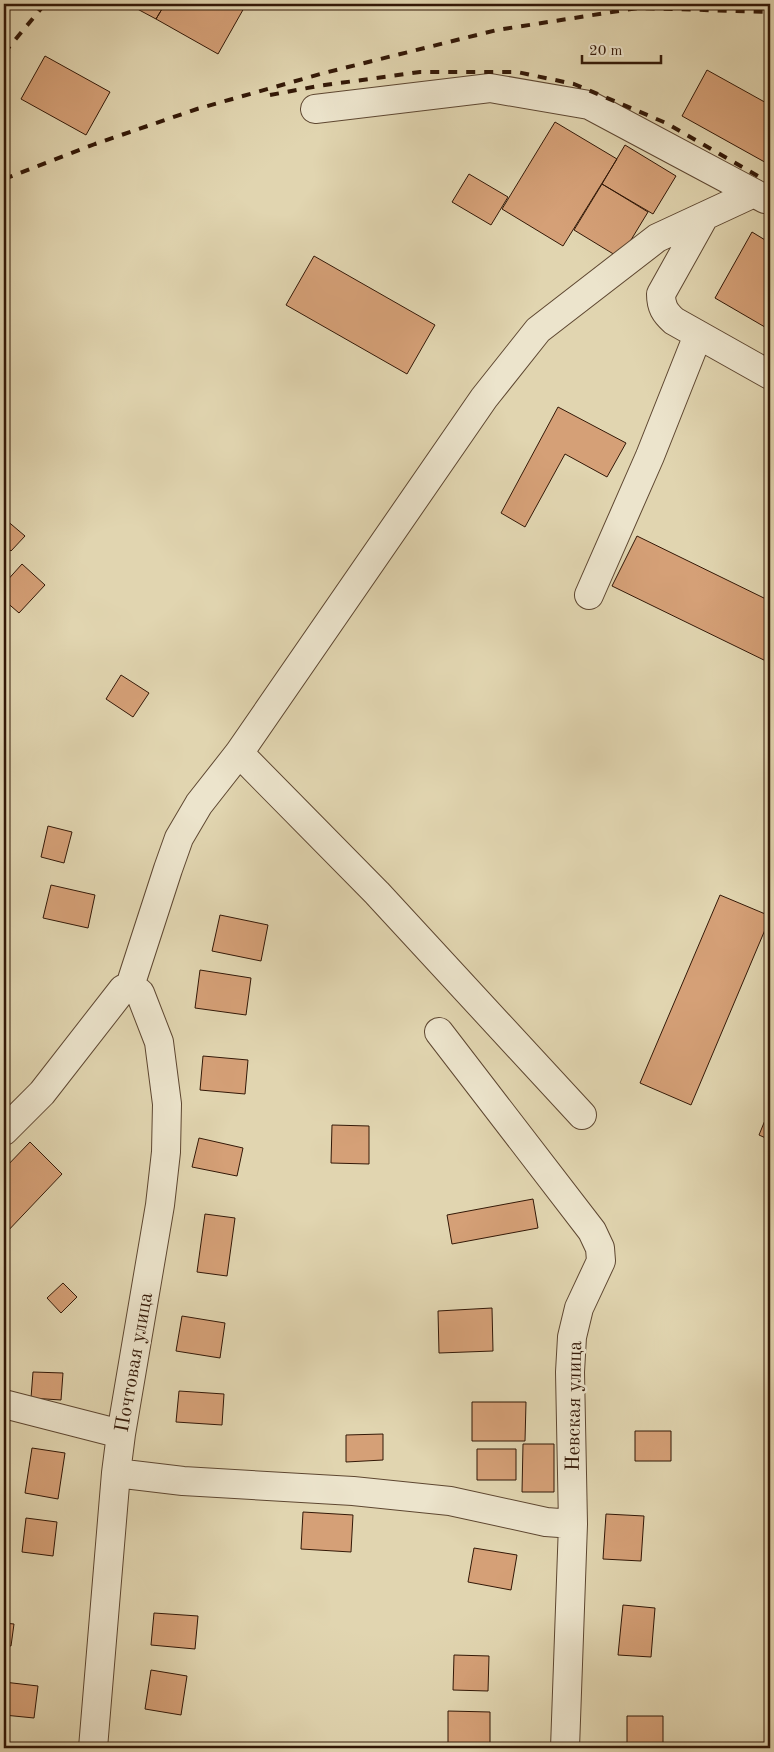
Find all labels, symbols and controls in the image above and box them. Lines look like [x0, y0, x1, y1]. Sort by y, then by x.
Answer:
scale bar [582, 32, 660, 64]
text: 20 m [589, 44, 623, 59]
street label: Почтовая улица [113, 1291, 157, 1434]
street label: Невская улица [564, 1341, 586, 1471]

